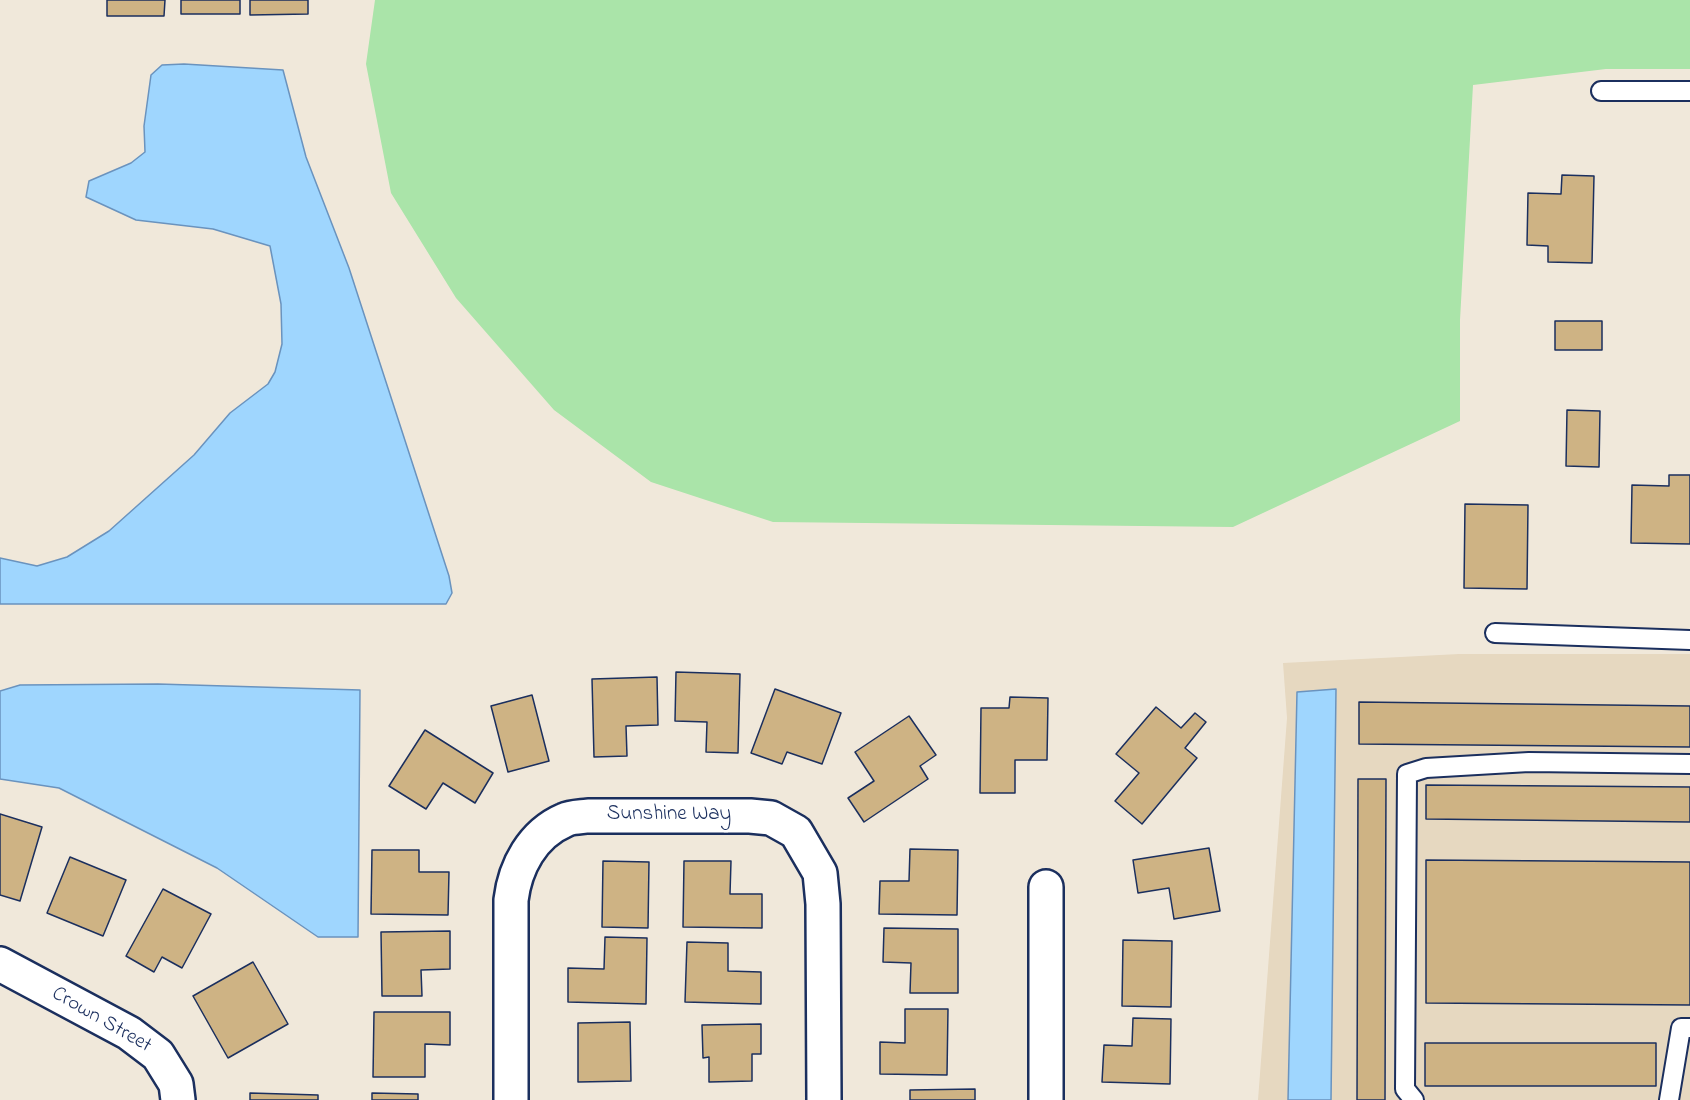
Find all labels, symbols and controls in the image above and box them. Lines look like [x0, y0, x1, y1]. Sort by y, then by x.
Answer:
street label: Sunshine Way [607, 803, 731, 829]
street label: Crown Street [47, 982, 155, 1060]

